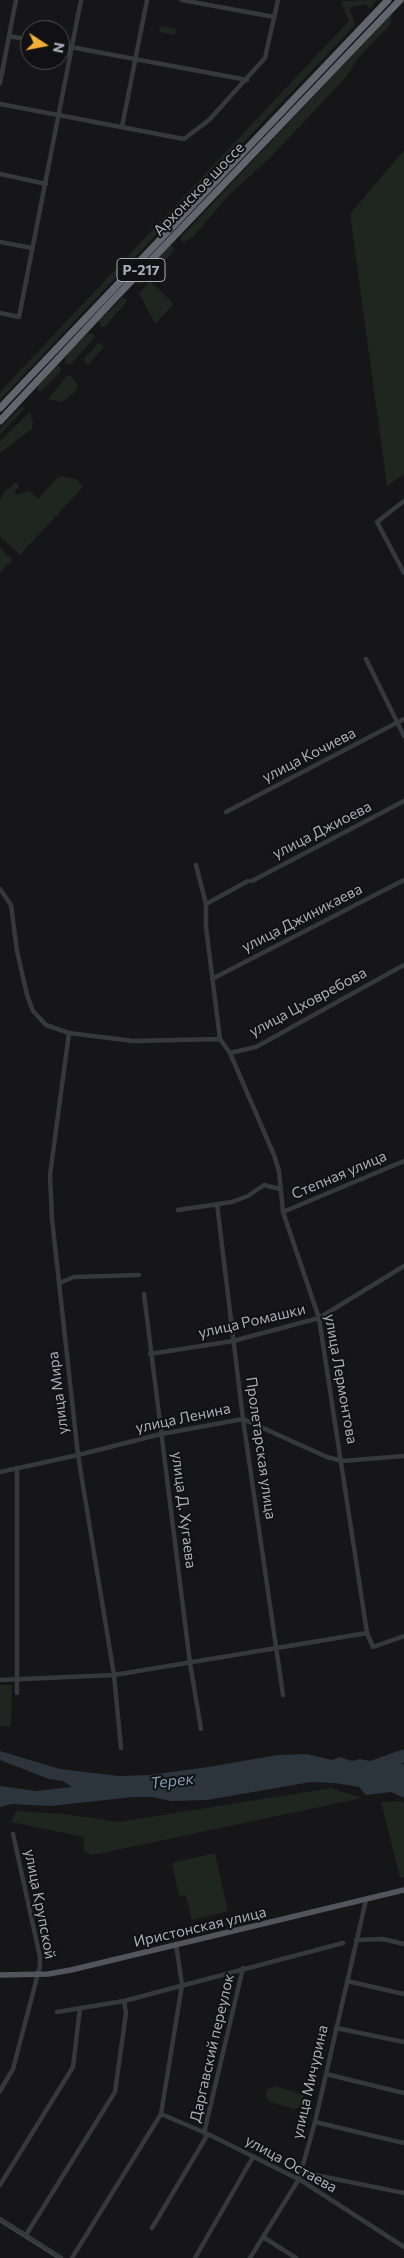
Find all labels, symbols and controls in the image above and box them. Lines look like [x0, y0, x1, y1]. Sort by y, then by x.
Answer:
north arrow [20, 20, 70, 70]
text: N [50, 41, 69, 55]
street label: Архонское шоссе [150, 139, 248, 239]
road number: Р-217 [117, 258, 165, 282]
street label: улица Кочиева [259, 724, 359, 786]
street label: улица Джиоева [269, 797, 375, 863]
street label: улица Джиникаева [239, 880, 365, 956]
street label: улица Цховребова [246, 963, 370, 1041]
street label: Степная улица [289, 1147, 389, 1203]
street label: улица Ромашки [197, 1300, 307, 1342]
street label: улица Лермонтова [321, 1313, 361, 1445]
street label: улица Мира [44, 1351, 72, 1435]
street label: Пролетарская улица [242, 1375, 280, 1521]
street label: улица Ленина [134, 1399, 232, 1437]
street label: улица Д. Хугаева [168, 1451, 200, 1569]
water label: Терек [149, 1769, 195, 1793]
street label: улица Крупской [21, 1848, 59, 1960]
street label: Иристонская улица [132, 1903, 268, 1951]
street label: Даргавский переулок [186, 1972, 238, 2124]
street label: улица Мичурина [288, 2023, 332, 2141]
street label: улица Остаева [242, 2131, 340, 2197]

